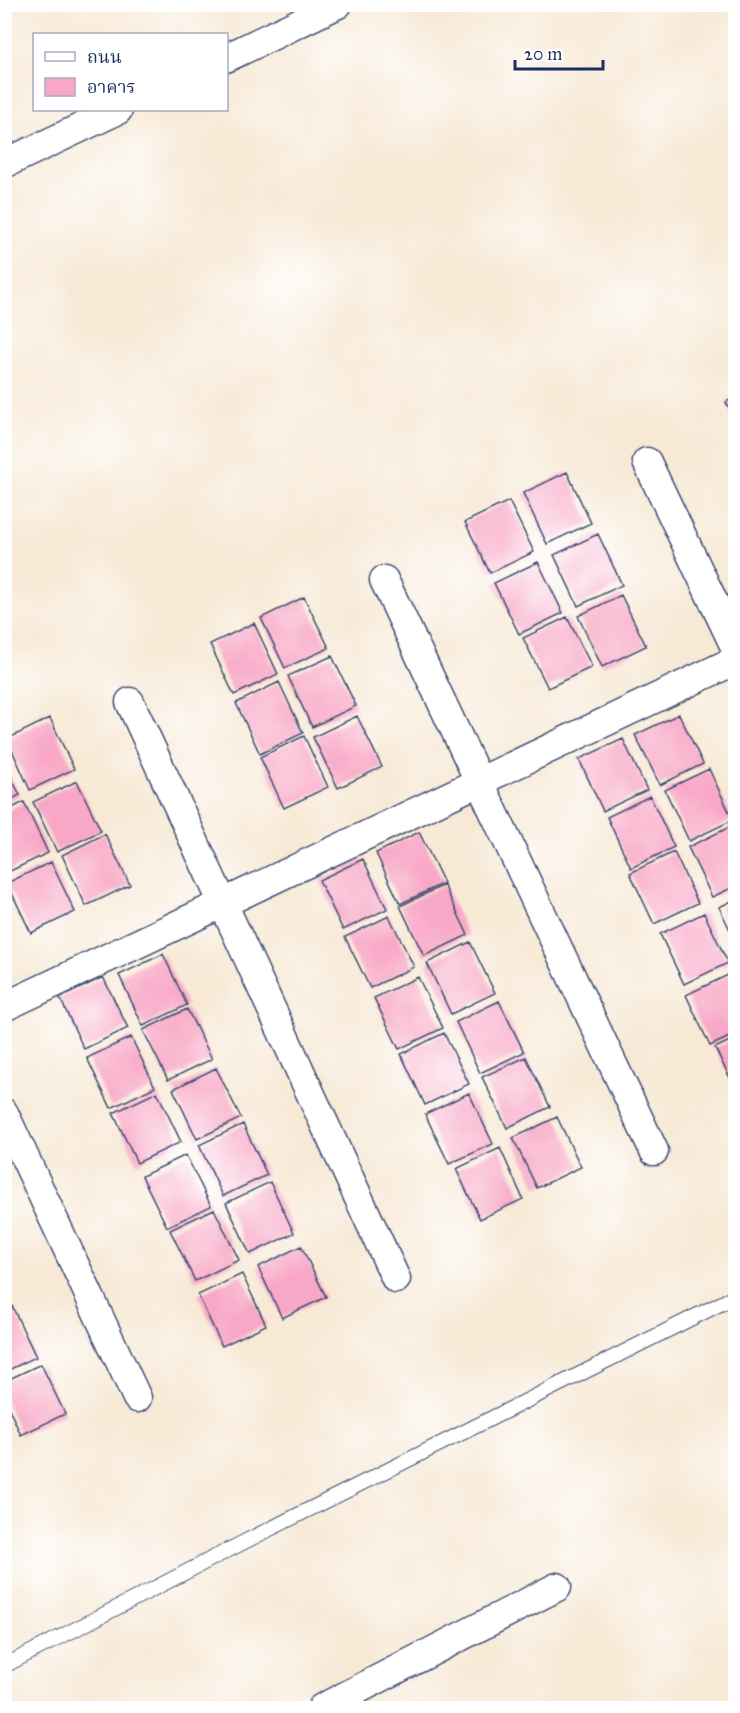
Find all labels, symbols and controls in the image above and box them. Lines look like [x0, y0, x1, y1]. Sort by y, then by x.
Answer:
legend [33, 33, 228, 111]
scale bar [515, 33, 604, 71]
text: 20 m [524, 43, 562, 65]
text: ถนน [87, 46, 122, 68]
text: อาคาร [87, 76, 136, 98]

